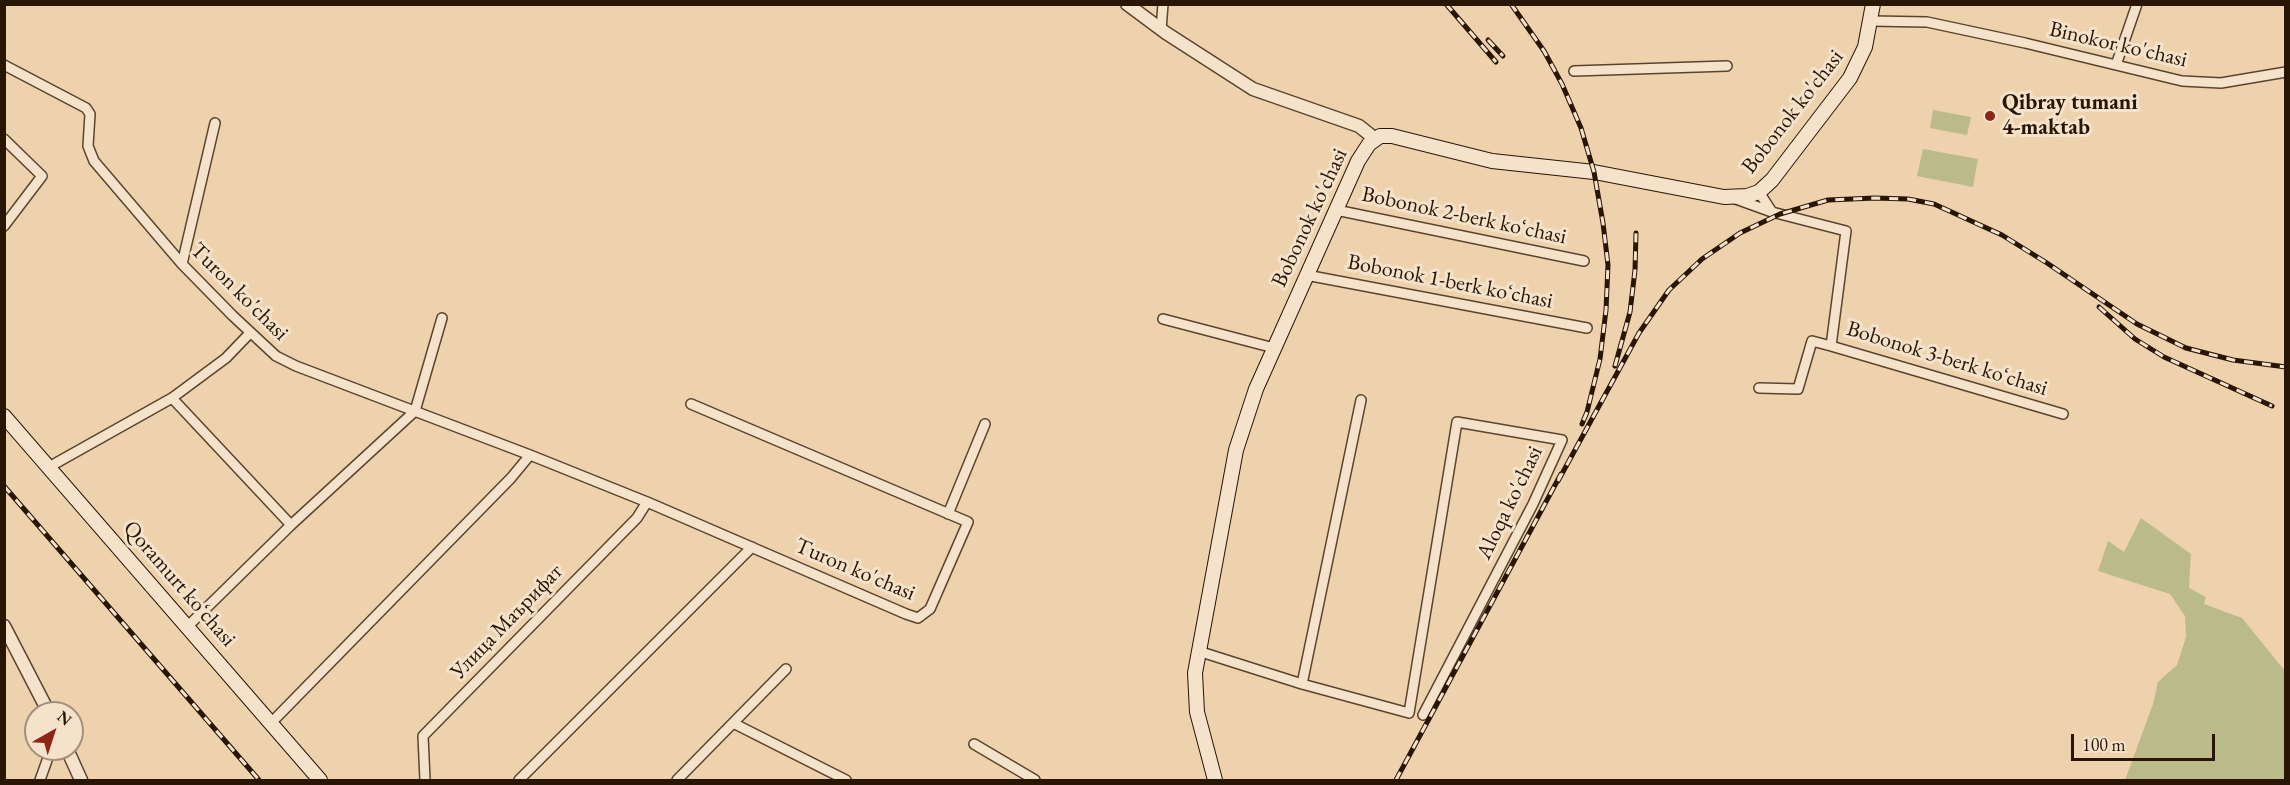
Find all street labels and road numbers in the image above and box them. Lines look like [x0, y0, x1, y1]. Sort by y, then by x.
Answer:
street label: Binokor ko'chasi [2047, 16, 2189, 74]
street label: Bobonok ko'chasi [1736, 45, 1850, 179]
street label: Bobonok ko'chasi [1266, 144, 1354, 292]
street label: Bobonok 2-berk koʻchasi [1359, 181, 1569, 251]
street label: Turon ko'chasi [184, 237, 294, 347]
street label: Bobonok 1-berk koʻchasi [1345, 249, 1555, 315]
street label: Bobonok 3-berk koʻchasi [1843, 316, 2051, 402]
street label: Aloqa ko'chasi [1471, 442, 1549, 564]
street label: Qoramurt koʻchasi [117, 516, 241, 652]
street label: Turon ko'chasi [791, 533, 919, 607]
street label: Улица Маърифат [445, 559, 569, 685]

